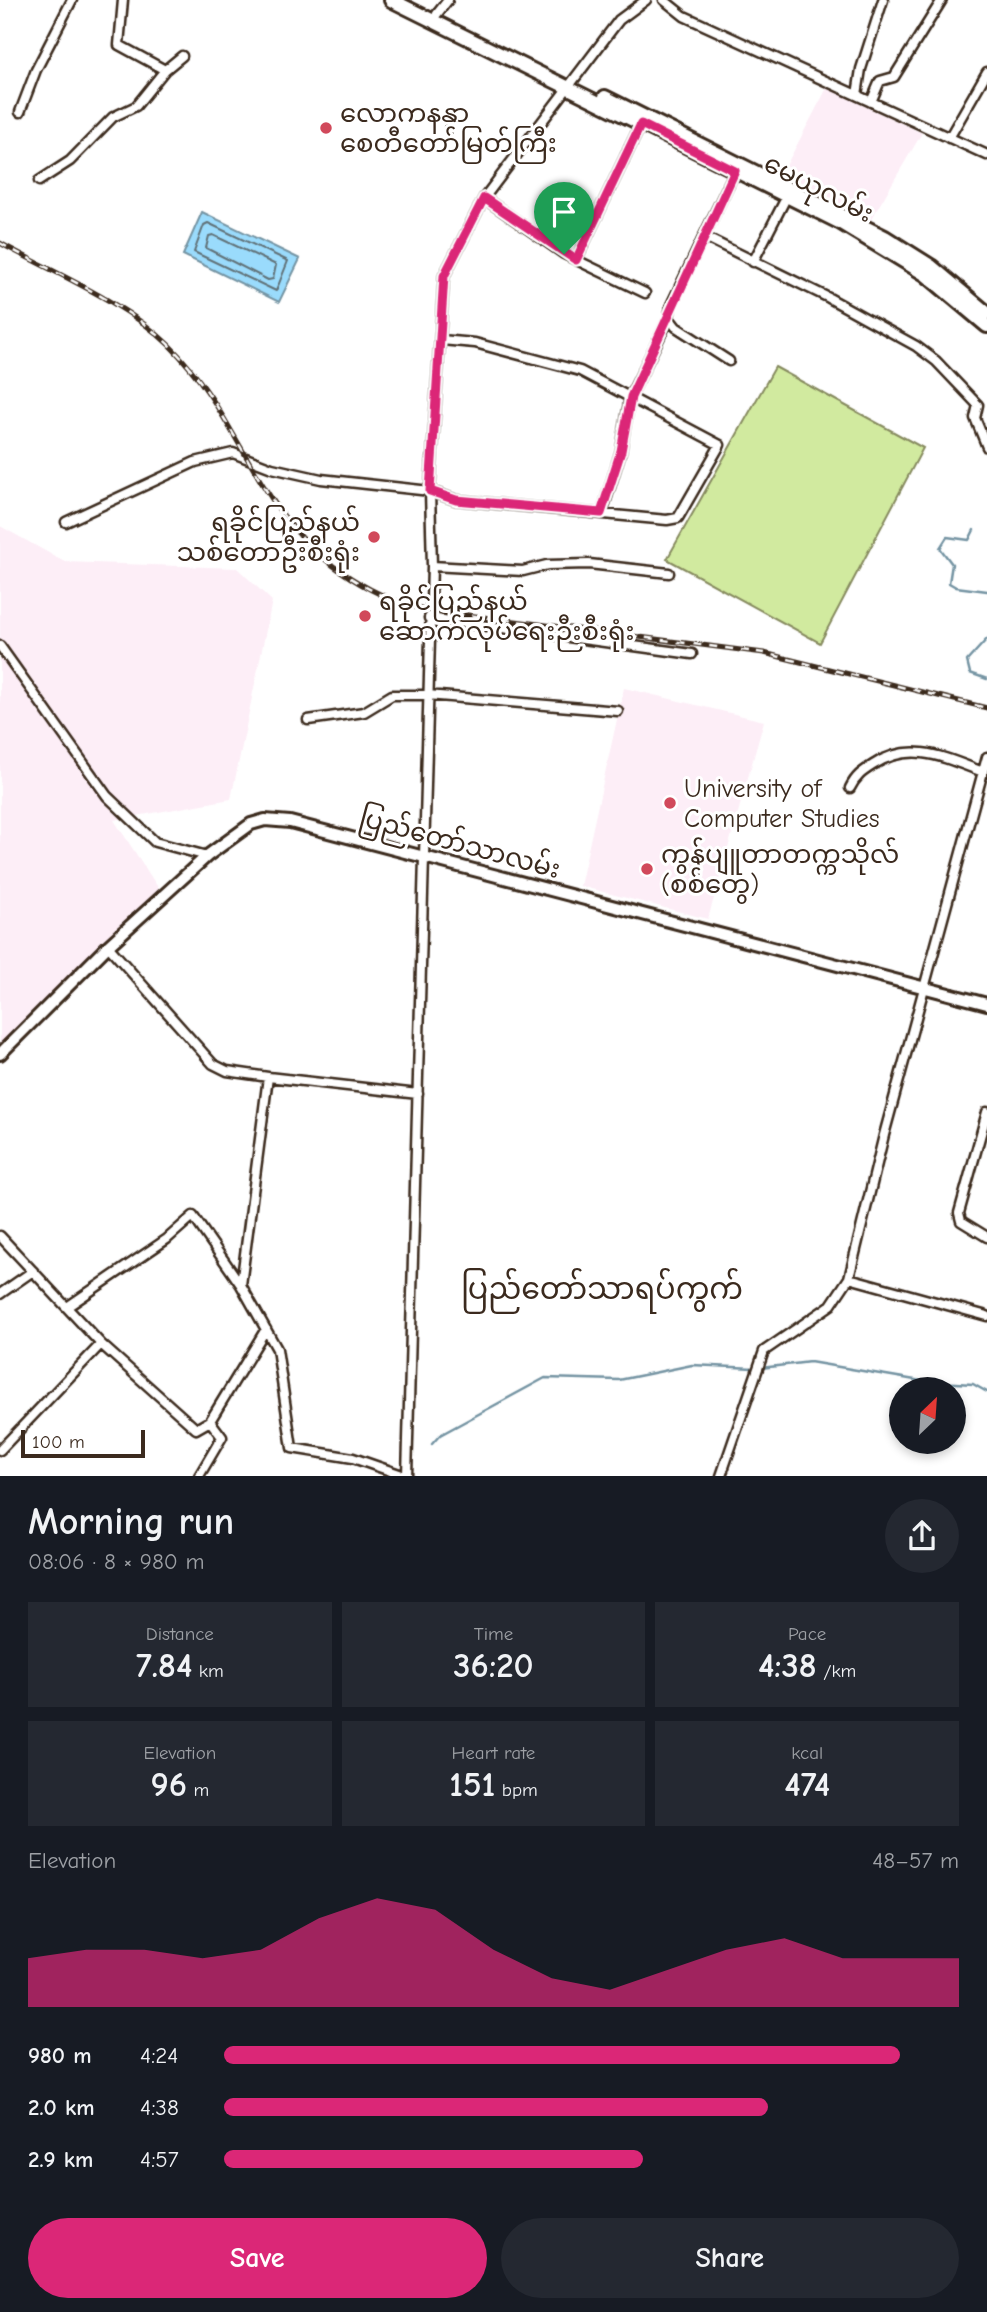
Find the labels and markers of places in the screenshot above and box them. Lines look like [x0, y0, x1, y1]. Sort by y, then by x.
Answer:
place label: လောကနန္ဒာ စေတီတော်မြတ်ကြီး [340, 99, 557, 164]
marker: လောကနန္ဒာ စေတီတော်မြတ်ကြီး [318, 120, 334, 136]
pin [534, 182, 594, 254]
place label: ရခိုင်ပြည်နယ် သစ်တောဦးစီးရုံး [177, 505, 360, 573]
marker: ရခိုင်ပြည်နယ် သစ်တောဦးစီးရုံး [366, 529, 382, 545]
place label: ရခိုင်ပြည်နယ် ဆောက်လုပ်ရေးဉီးစီးရုံး [379, 584, 635, 652]
marker: ရခိုင်ပြည်နယ် ဆောက်လုပ်ရေးဉီးစီးရုံး [357, 608, 373, 624]
place label: University of Computer Studies [684, 774, 880, 834]
marker: University of Computer Studies [662, 795, 678, 811]
place label: ကွန်ပျူတာတက္ကသိုလ် (စစ်တွေ) [661, 837, 899, 904]
marker: ကွန်ပျူတာတက္ကသိုလ် (စစ်တွေ) [639, 861, 655, 877]

